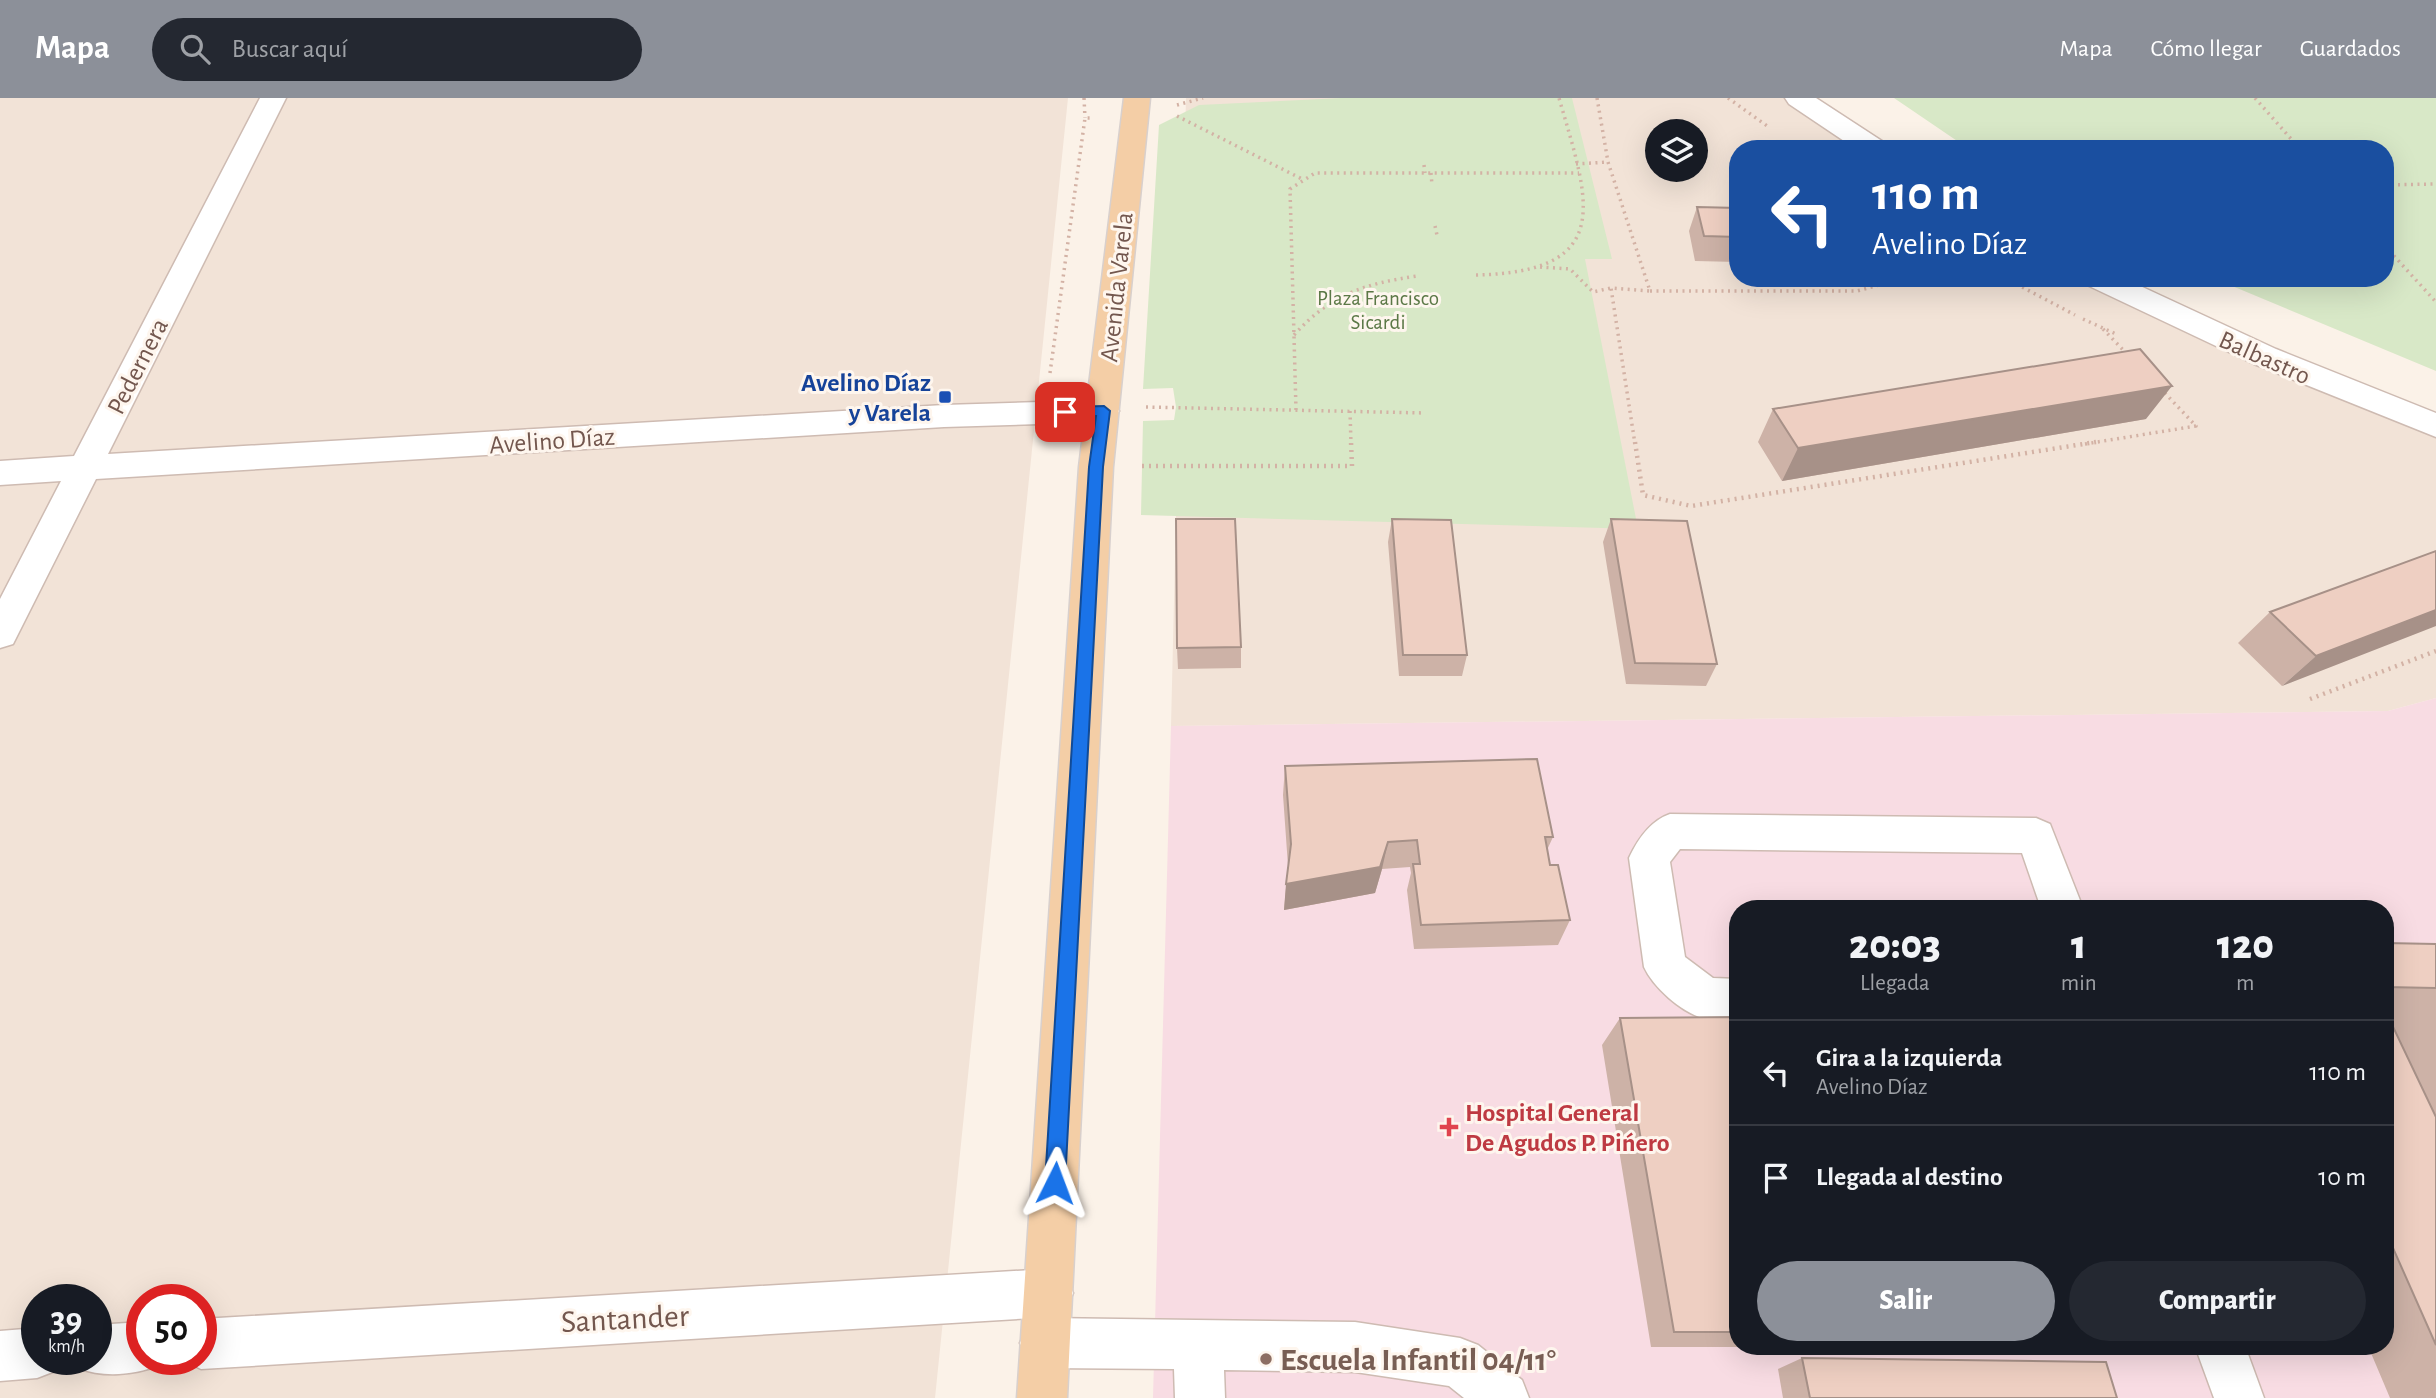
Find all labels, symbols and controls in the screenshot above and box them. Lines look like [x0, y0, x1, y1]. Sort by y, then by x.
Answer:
search box [152, 18, 642, 81]
icon: search [176, 30, 214, 68]
text: Mapa [35, 32, 110, 65]
text: Buscar aquí [232, 36, 348, 62]
text: Mapa [2059, 37, 2113, 61]
text: Cómo llegar [2151, 37, 2262, 61]
text: Guardados [2300, 37, 2401, 61]
map controls [1645, 119, 1708, 182]
button: layers [1645, 119, 1708, 182]
icon: left [1757, 168, 1848, 259]
text: 110 m [1872, 170, 1980, 219]
street label: Avenida Varela [1096, 211, 1138, 363]
text: Avelino Díaz [1872, 228, 2027, 260]
park label: Plaza Francisco Sicardi [1317, 288, 1439, 333]
street label: Pedernera [103, 314, 173, 419]
street label: Balbastro [2215, 326, 2314, 389]
place label: Avelino Díaz y Varela [801, 370, 931, 426]
pin [1035, 382, 1095, 442]
marker: Avelino Díaz y Varela [937, 389, 953, 405]
icon: arrive [1046, 393, 1084, 431]
street label: Avelino Díaz [488, 424, 616, 458]
text: 20:03 [1849, 924, 1941, 966]
text: 1 [2071, 924, 2086, 966]
text: 120 [2217, 924, 2274, 966]
text: Llegada [1860, 972, 1930, 995]
text: min [2061, 972, 2097, 995]
text: m [2236, 972, 2255, 995]
text: Gira a la izquierda [1816, 1045, 2002, 1071]
icon: left [1757, 1054, 1795, 1092]
text: 110 m [2309, 1059, 2366, 1085]
text: Avelino Díaz [1816, 1076, 1928, 1099]
place label: Hospital General De Agudos P. Pińero [1465, 1100, 1670, 1156]
marker: Hospital General De Agudos P. Pińero [1439, 1117, 1459, 1137]
position arrow [1018, 1146, 1092, 1220]
icon: arrive [1757, 1159, 1795, 1197]
text: Llegada al destino [1816, 1164, 2003, 1190]
text: 10 m [2318, 1164, 2366, 1190]
button: Salir [1757, 1261, 2055, 1341]
button: Compartir [2069, 1261, 2366, 1341]
speed limit sign: 50 [126, 1284, 217, 1375]
street label: Santander [560, 1300, 691, 1338]
text: 39 [50, 1303, 82, 1338]
text: km/h [48, 1338, 85, 1356]
place label: Escuela Infantil 04/11° [1280, 1344, 1556, 1376]
marker: Escuela Infantil 04/11° [1258, 1351, 1274, 1367]

